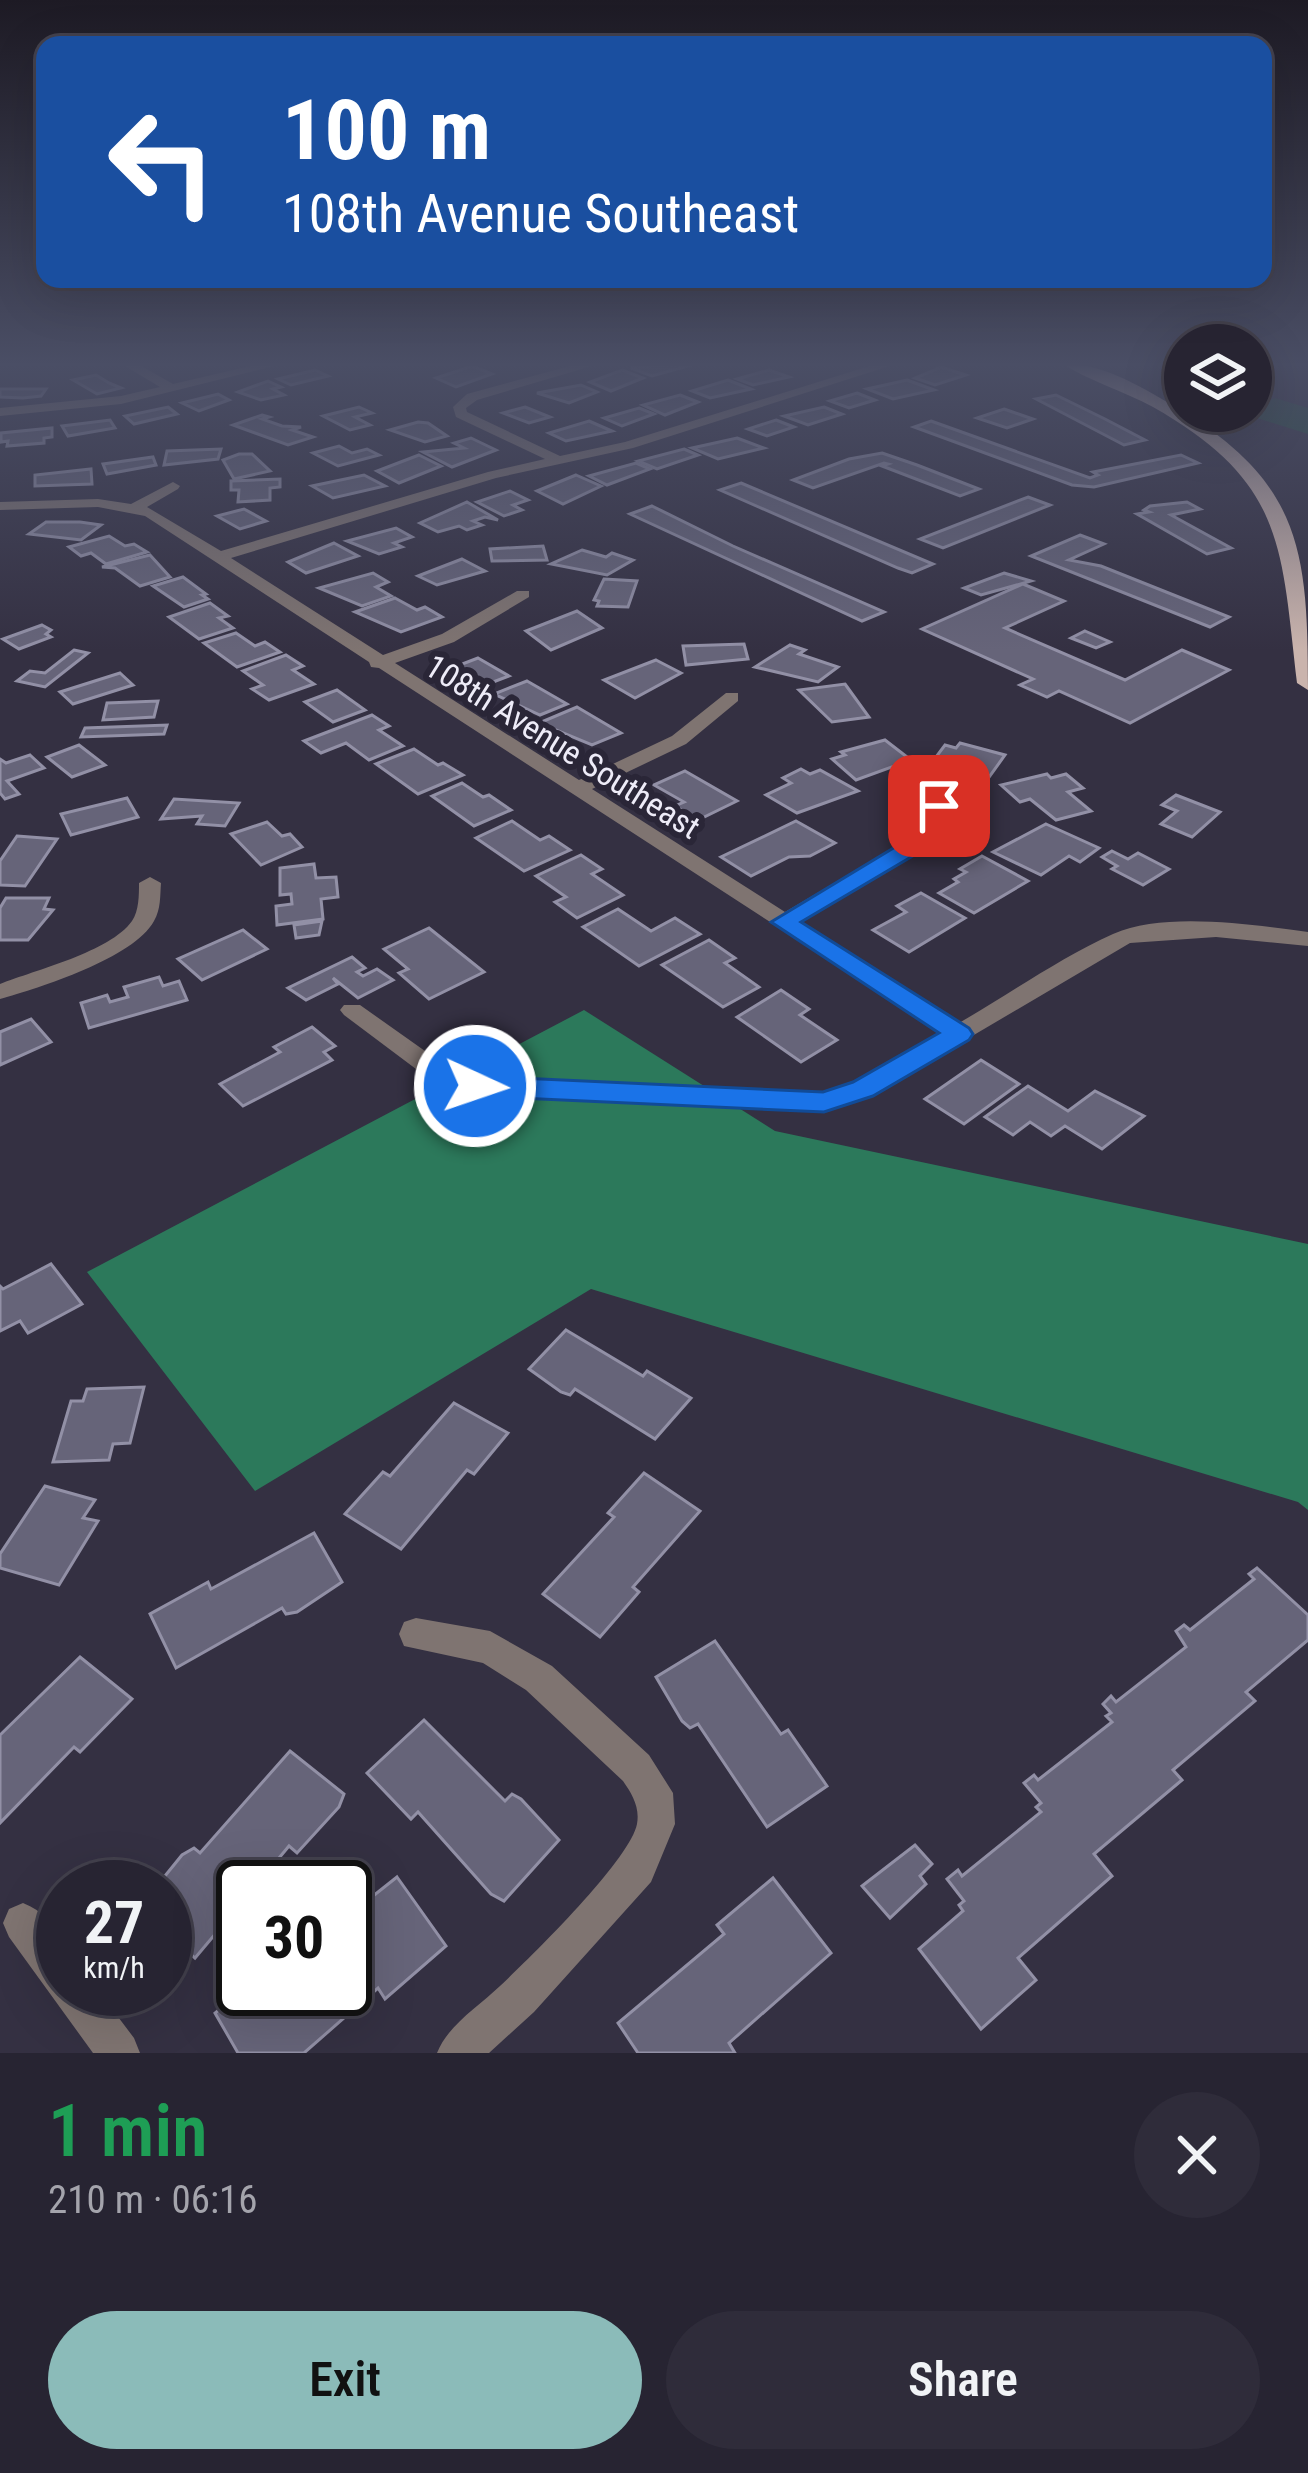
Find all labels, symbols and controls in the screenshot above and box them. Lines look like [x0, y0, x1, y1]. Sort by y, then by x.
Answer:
text: 100 m [282, 81, 491, 180]
icon: left [84, 84, 240, 240]
text: 108th Avenue Southeast [282, 182, 799, 245]
map controls [1164, 324, 1272, 432]
button: layers [1164, 324, 1272, 432]
street label: 108th Avenue Southeast [418, 646, 707, 847]
pin [888, 755, 990, 857]
icon: arrive [906, 773, 972, 839]
position arrow [412, 1023, 538, 1149]
speed limit sign: 30 [216, 1860, 372, 2016]
text: 27 [84, 1887, 144, 1958]
text: km/h [83, 1950, 145, 1985]
text: 1 min [48, 2089, 207, 2174]
button: close [1134, 2092, 1260, 2218]
text: 210 m · 06:16 [48, 2177, 258, 2223]
button: Exit [48, 2311, 642, 2449]
button: Share [666, 2311, 1260, 2449]

